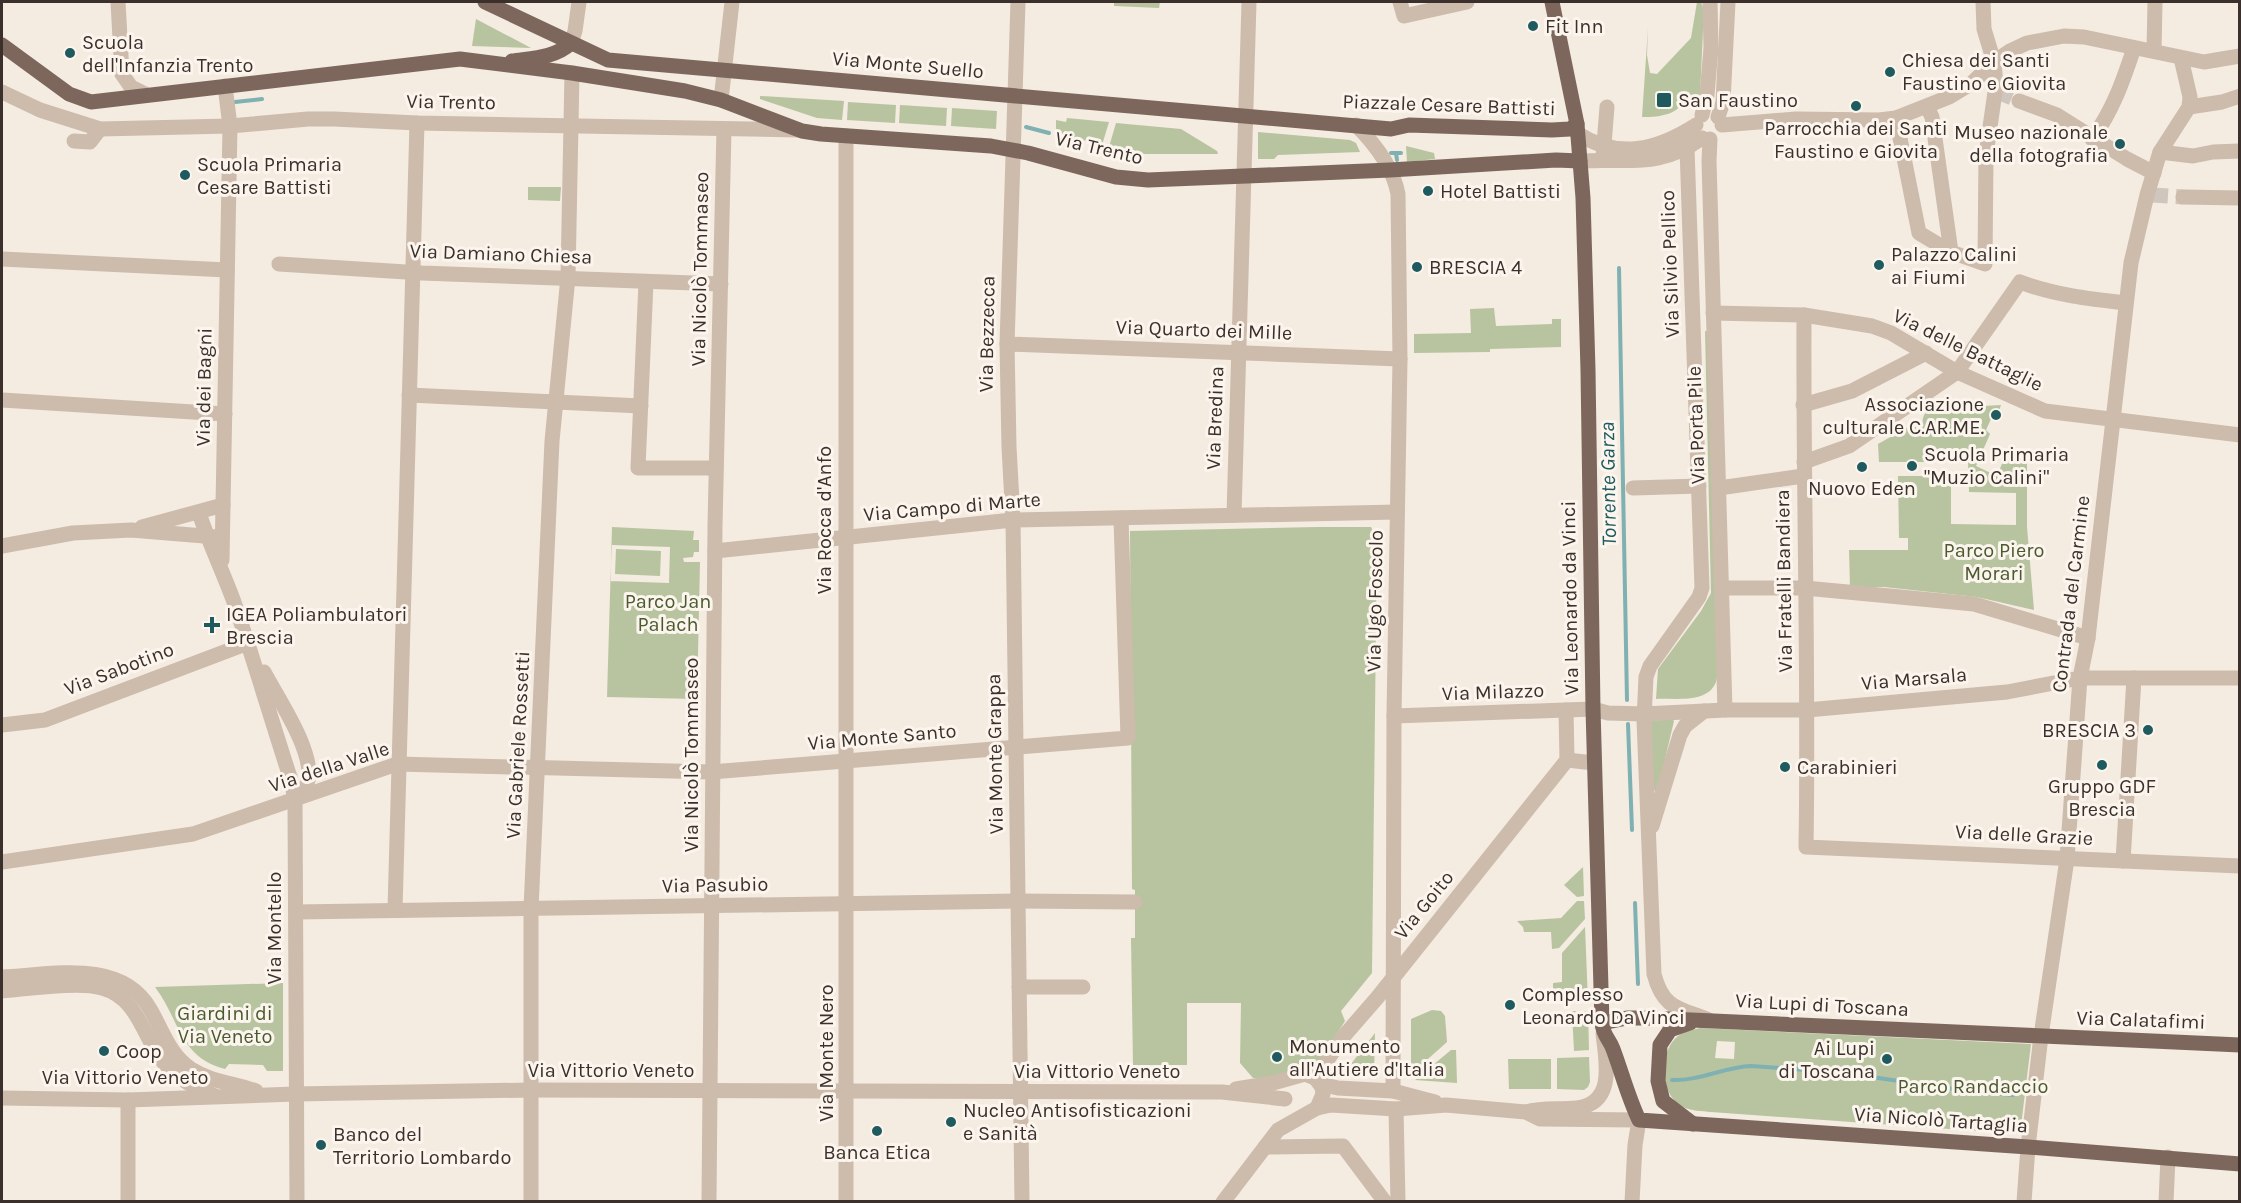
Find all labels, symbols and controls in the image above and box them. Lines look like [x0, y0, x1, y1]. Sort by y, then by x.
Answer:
place label: Fit Inn [1545, 15, 1603, 38]
marker: Fit Inn [1526, 19, 1540, 33]
place label: Scuola dell'Infanzia Trento [82, 31, 253, 77]
marker: Scuola dell'Infanzia Trento [63, 46, 77, 60]
street label: Via Monte Suello [831, 47, 985, 83]
place label: Chiesa dei Santi Faustino e Giovita [1902, 49, 2066, 95]
marker: Chiesa dei Santi Faustino e Giovita [1883, 65, 1897, 79]
place label: San Faustino [1678, 89, 1798, 112]
street label: Via Trento [406, 90, 496, 114]
street label: Piazzale Cesare Battisti [1342, 90, 1556, 120]
marker: San Faustino [1655, 91, 1673, 109]
marker: Parrocchia dei Santi Faustino e Giovita [1849, 99, 1863, 113]
place label: Parrocchia dei Santi Faustino e Giovita [1764, 117, 1948, 163]
place label: Museo nazionale della fotografia [1954, 121, 2108, 167]
street label: Via Trento [1053, 127, 1145, 169]
marker: Museo nazionale della fotografia [2113, 137, 2127, 151]
place label: Scuola Primaria Cesare Battisti [197, 153, 342, 199]
marker: Scuola Primaria Cesare Battisti [178, 168, 192, 182]
street label: Via Nicolò Tommaseo [687, 171, 713, 367]
place label: Hotel Battisti [1440, 180, 1561, 203]
marker: Hotel Battisti [1421, 184, 1435, 198]
street label: Via Silvio Pellico [1656, 190, 1684, 338]
street label: Via Damiano Chiesa [409, 239, 593, 269]
place label: Palazzo Calini ai Fiumi [1891, 243, 2017, 289]
place label: BRESCIA 4 [1429, 256, 1522, 279]
marker: Palazzo Calini ai Fiumi [1872, 258, 1886, 272]
marker: BRESCIA 4 [1410, 260, 1424, 274]
street label: Via Bezzecca [974, 276, 1000, 392]
street label: Via delle Battaglie [1889, 304, 2047, 396]
street label: Via Quarto dei Mille [1115, 315, 1293, 345]
street label: Via dei Bagni [191, 328, 217, 446]
street label: Via Porta Pile [1682, 365, 1710, 485]
street label: Via Bredina [1202, 366, 1228, 470]
place label: Associazione culturale C.AR.ME. [1823, 393, 1984, 439]
marker: Associazione culturale C.AR.ME. [1989, 408, 2003, 422]
water label: Torrente Garza [1595, 421, 1621, 547]
place label: Scuola Primaria "Muzio Calini" [1924, 443, 2069, 489]
street label: Via Rocca d'Anfo [813, 446, 836, 594]
marker: Scuola Primaria "Muzio Calini" [1905, 459, 1919, 473]
marker: Nuovo Eden [1855, 460, 1869, 474]
place label: Nuovo Eden [1808, 477, 1916, 500]
street label: Via Campo di Marte [862, 488, 1042, 526]
street label: Via Fratelli Bandiera [1771, 489, 1797, 673]
street label: Contrada del Carmine [2047, 494, 2095, 694]
street label: Via Leonardo da Vinci [1557, 501, 1583, 695]
street label: Via Ugo Foscolo [1362, 530, 1388, 672]
park label: Parco Piero Morari [1944, 539, 2044, 585]
park label: Parco Jan Palach [625, 590, 711, 636]
place label: IGEA Poliambulatori Brescia [226, 603, 407, 649]
marker: IGEA Poliambulatori Brescia [203, 616, 221, 634]
street label: Via Sabotino [61, 638, 177, 700]
street label: Via Gabriele Rossetti [502, 650, 534, 840]
street label: Via Nicolò Tommaseo [680, 658, 703, 852]
street label: Via Marsala [1860, 663, 1968, 695]
street label: Via Monte Grappa [982, 673, 1008, 835]
street label: Via Milazzo [1441, 679, 1545, 705]
street label: Via Monte Santo [807, 719, 957, 755]
place label: BRESCIA 3 [2042, 719, 2136, 742]
marker: BRESCIA 3 [2141, 723, 2155, 737]
street label: Via della Valle [266, 737, 392, 797]
place label: Carabinieri [1797, 756, 1898, 779]
marker: Gruppo GDF Brescia [2095, 758, 2109, 772]
marker: Carabinieri [1778, 760, 1792, 774]
place label: Gruppo GDF Brescia [2048, 775, 2156, 821]
street label: Via delle Grazie [1954, 820, 2094, 850]
street label: Via Goito [1390, 866, 1458, 944]
street label: Via Montello [263, 872, 286, 984]
street label: Via Pasubio [662, 873, 768, 897]
place label: Complesso Leonardo Da Vinci [1522, 983, 1685, 1029]
street label: Via Monte Nero [815, 984, 838, 1122]
street label: Via Lupi di Toscana [1735, 989, 1909, 1021]
marker: Complesso Leonardo Da Vinci [1503, 998, 1517, 1012]
park label: Giardini di Via Veneto [177, 1002, 273, 1048]
street label: Via Calatafimi [2076, 1006, 2206, 1034]
place label: Monumento all'Autiere d'Italia [1289, 1035, 1445, 1081]
place label: Ai Lupi di Toscana [1778, 1037, 1875, 1083]
place label: Coop [116, 1040, 162, 1063]
marker: Coop [97, 1044, 111, 1058]
marker: Monumento all'Autiere d'Italia [1270, 1050, 1284, 1064]
marker: Ai Lupi di Toscana [1880, 1052, 1894, 1066]
street label: Via Vittorio Veneto [528, 1059, 694, 1082]
street label: Via Vittorio Veneto [1014, 1060, 1180, 1083]
street label: Via Vittorio Veneto [42, 1066, 208, 1089]
park label: Parco Randaccio [1897, 1075, 2049, 1098]
place label: Nucleo Antisofisticazioni e Sanità [963, 1099, 1192, 1145]
street label: Via Nicolò Tartaglia [1853, 1102, 2029, 1138]
marker: Nucleo Antisofisticazioni e Sanità [944, 1115, 958, 1129]
place label: Banco del Territorio Lombardo [333, 1123, 511, 1169]
marker: Banca Etica [870, 1124, 884, 1138]
marker: Banco del Territorio Lombardo [314, 1138, 328, 1152]
place label: Banca Etica [823, 1141, 931, 1164]

